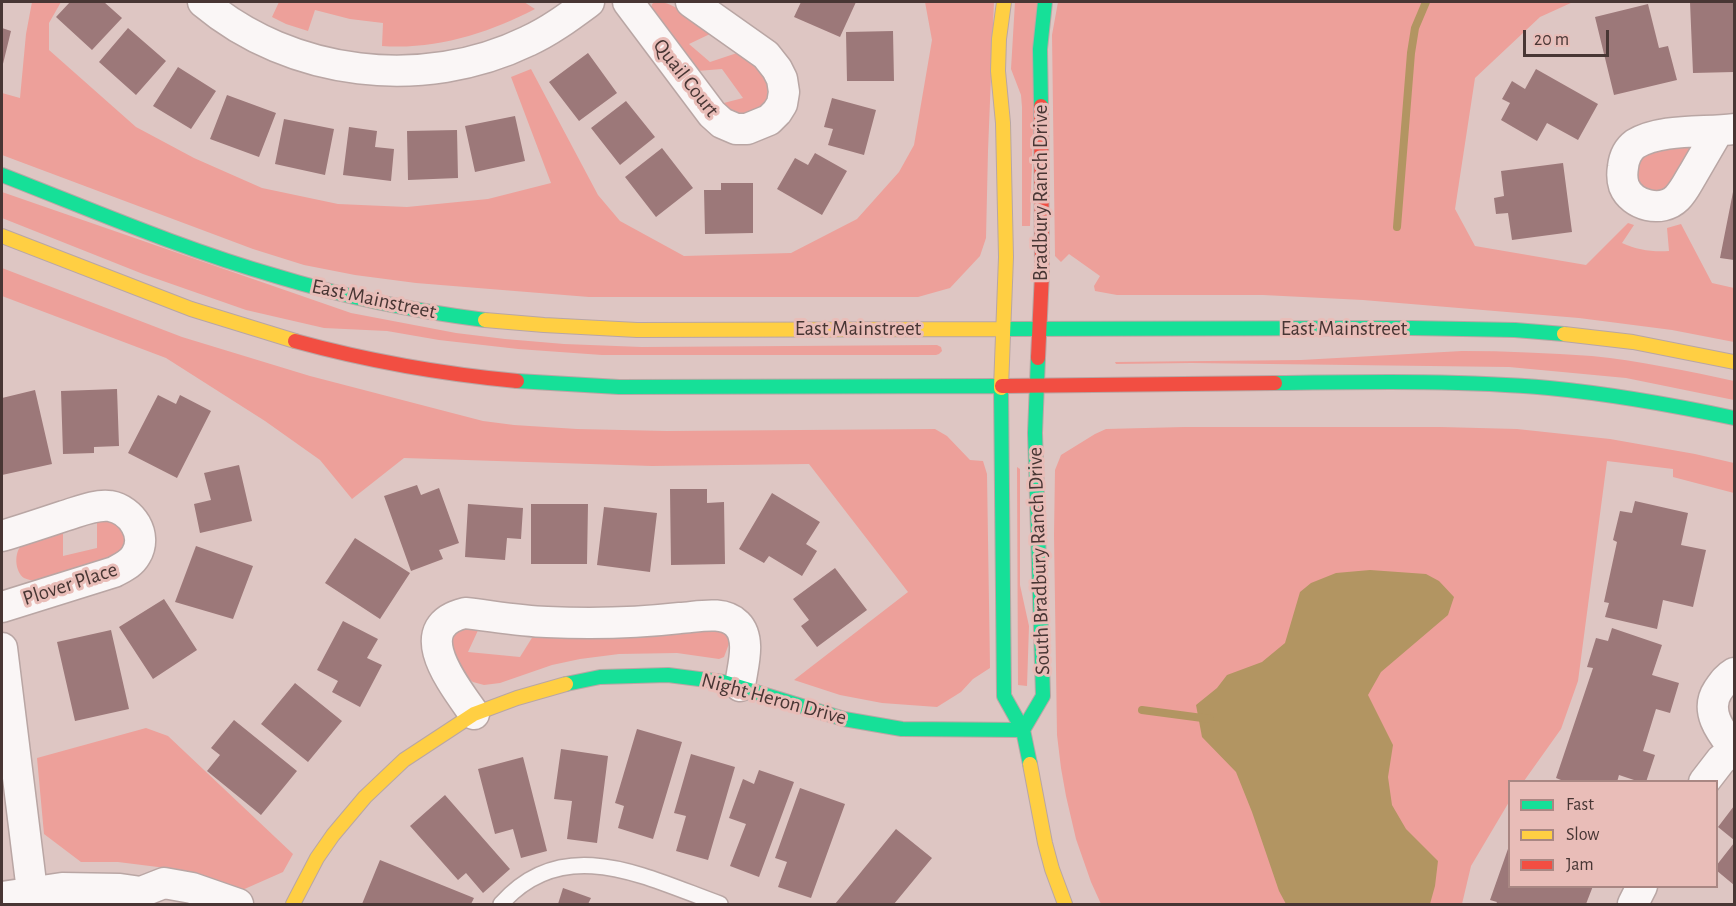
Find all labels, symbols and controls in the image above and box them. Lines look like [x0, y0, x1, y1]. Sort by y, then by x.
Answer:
scale bar [1526, 18, 1612, 56]
text: 20 m [1534, 31, 1569, 49]
street label: Quail Court [648, 34, 724, 122]
street label: Bradbury Ranch Drive [1028, 105, 1054, 281]
street label: East Mainstreet [309, 274, 439, 324]
street label: East Mainstreet [795, 316, 921, 342]
street label: East Mainstreet [1281, 316, 1407, 342]
street label: South Bradbury Ranch Drive [1022, 446, 1056, 676]
street label: Plover Place [19, 557, 121, 611]
street label: Night Heron Drive [699, 668, 849, 730]
legend [1508, 780, 1718, 888]
text: Fast [1566, 796, 1594, 814]
text: Slow [1566, 826, 1599, 844]
text: Jam [1566, 856, 1594, 874]

